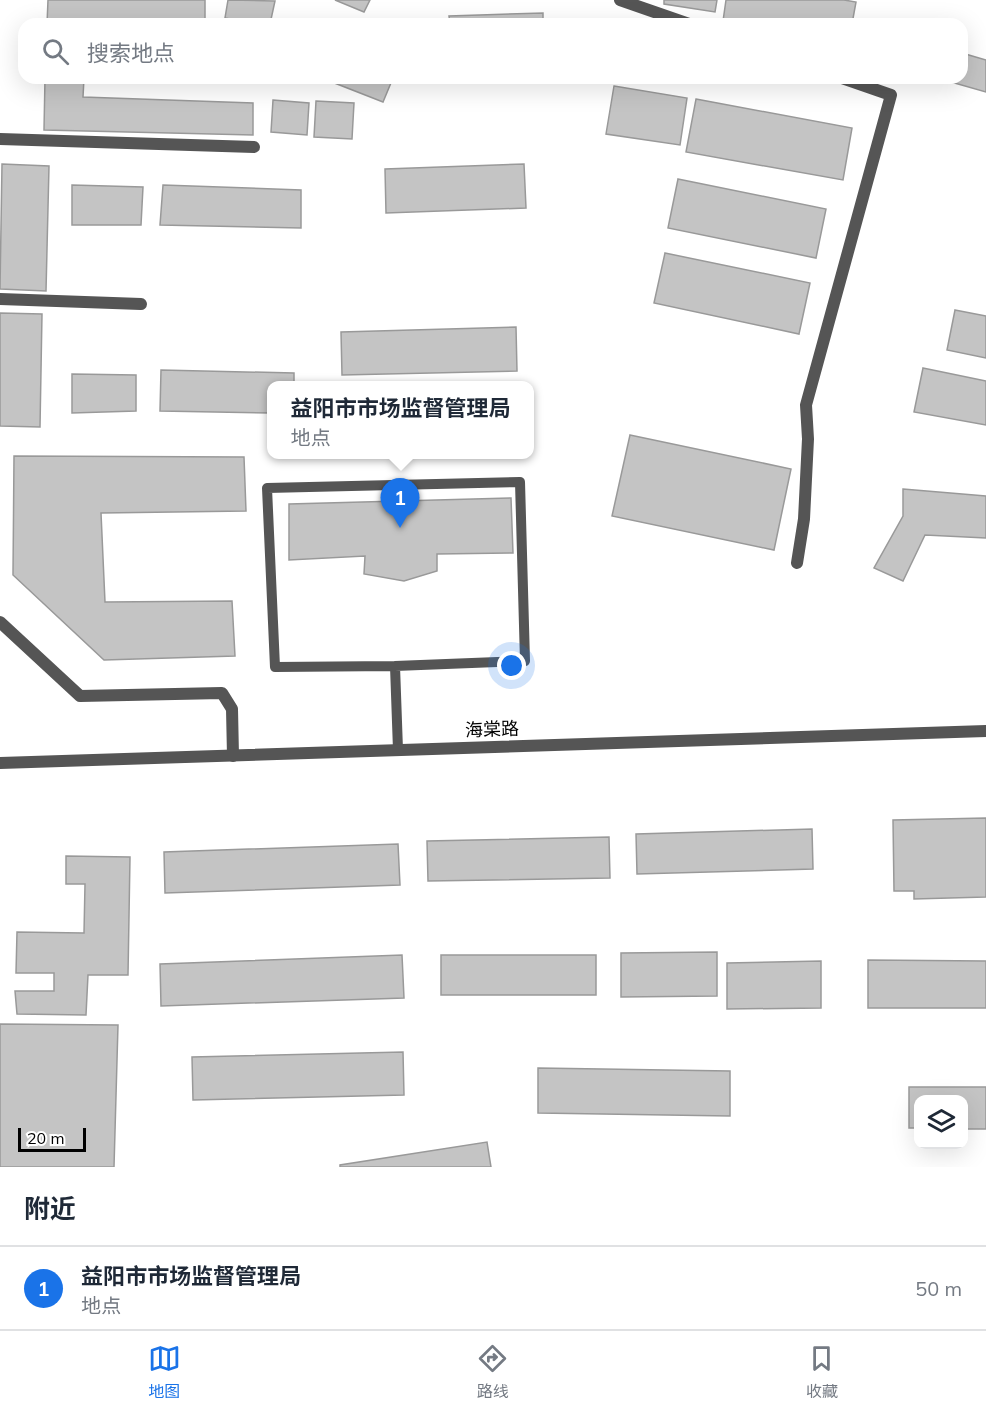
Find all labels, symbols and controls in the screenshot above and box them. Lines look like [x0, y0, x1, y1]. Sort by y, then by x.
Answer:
search box [18, 18, 968, 84]
icon: search [39, 35, 72, 68]
text: 搜索地点 [87, 39, 175, 67]
popup [267, 381, 534, 459]
text: 益阳市市场监督管理局 [290, 394, 511, 422]
text: 地点 [290, 425, 330, 450]
pin: 1 [380, 478, 420, 528]
your location [497, 651, 526, 680]
street label: 海棠路 [465, 717, 519, 741]
map controls [914, 1095, 968, 1149]
button: layers [914, 1095, 968, 1149]
scale bar [18, 1125, 86, 1152]
text: 20 m [27, 1128, 64, 1148]
text: 附近 [24, 1192, 76, 1225]
text: 益阳市市场监督管理局 [81, 1262, 301, 1290]
text: 1 [38, 1276, 50, 1301]
text: 50 m [915, 1276, 962, 1301]
text: 地点 [81, 1293, 121, 1318]
tab: 地图 [148, 1342, 181, 1402]
tab: 路线 [476, 1342, 509, 1402]
tab: 收藏 [805, 1342, 838, 1402]

